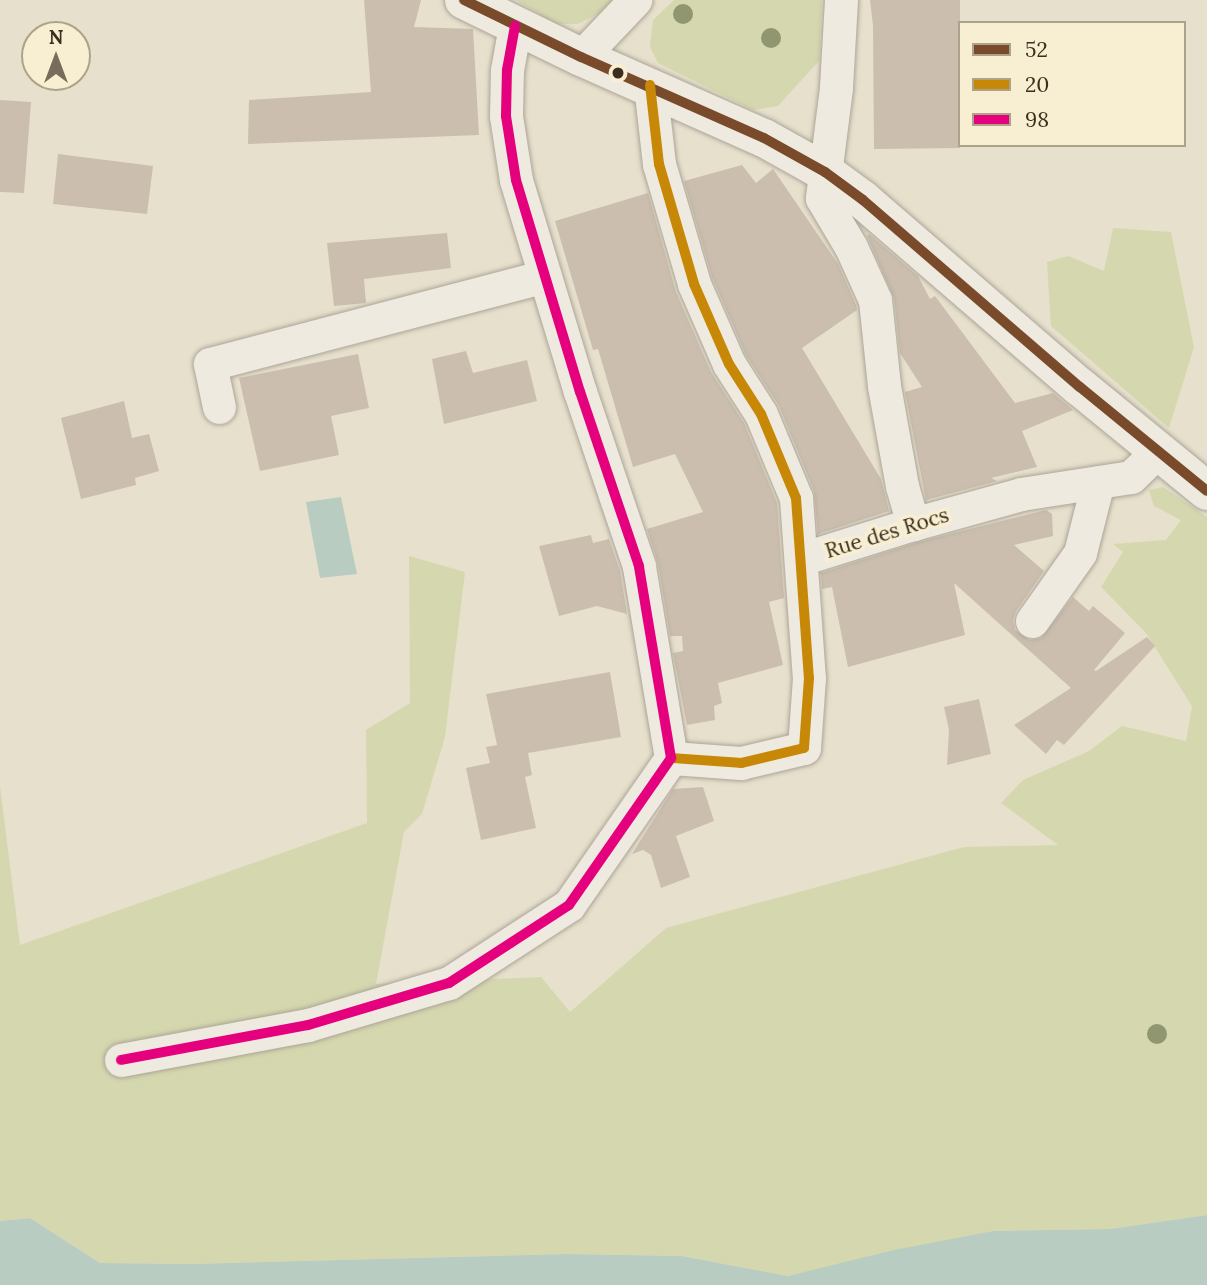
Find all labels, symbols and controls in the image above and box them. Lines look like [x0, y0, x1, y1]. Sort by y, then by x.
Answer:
north arrow [21, 21, 91, 91]
legend [958, 21, 1186, 147]
text: N [49, 25, 63, 49]
text: 52 [1025, 36, 1048, 63]
unlabelled marker [611, 66, 625, 80]
text: 20 [1025, 71, 1049, 98]
text: 98 [1025, 106, 1049, 133]
street label: Rue des Rocs [822, 502, 952, 564]

